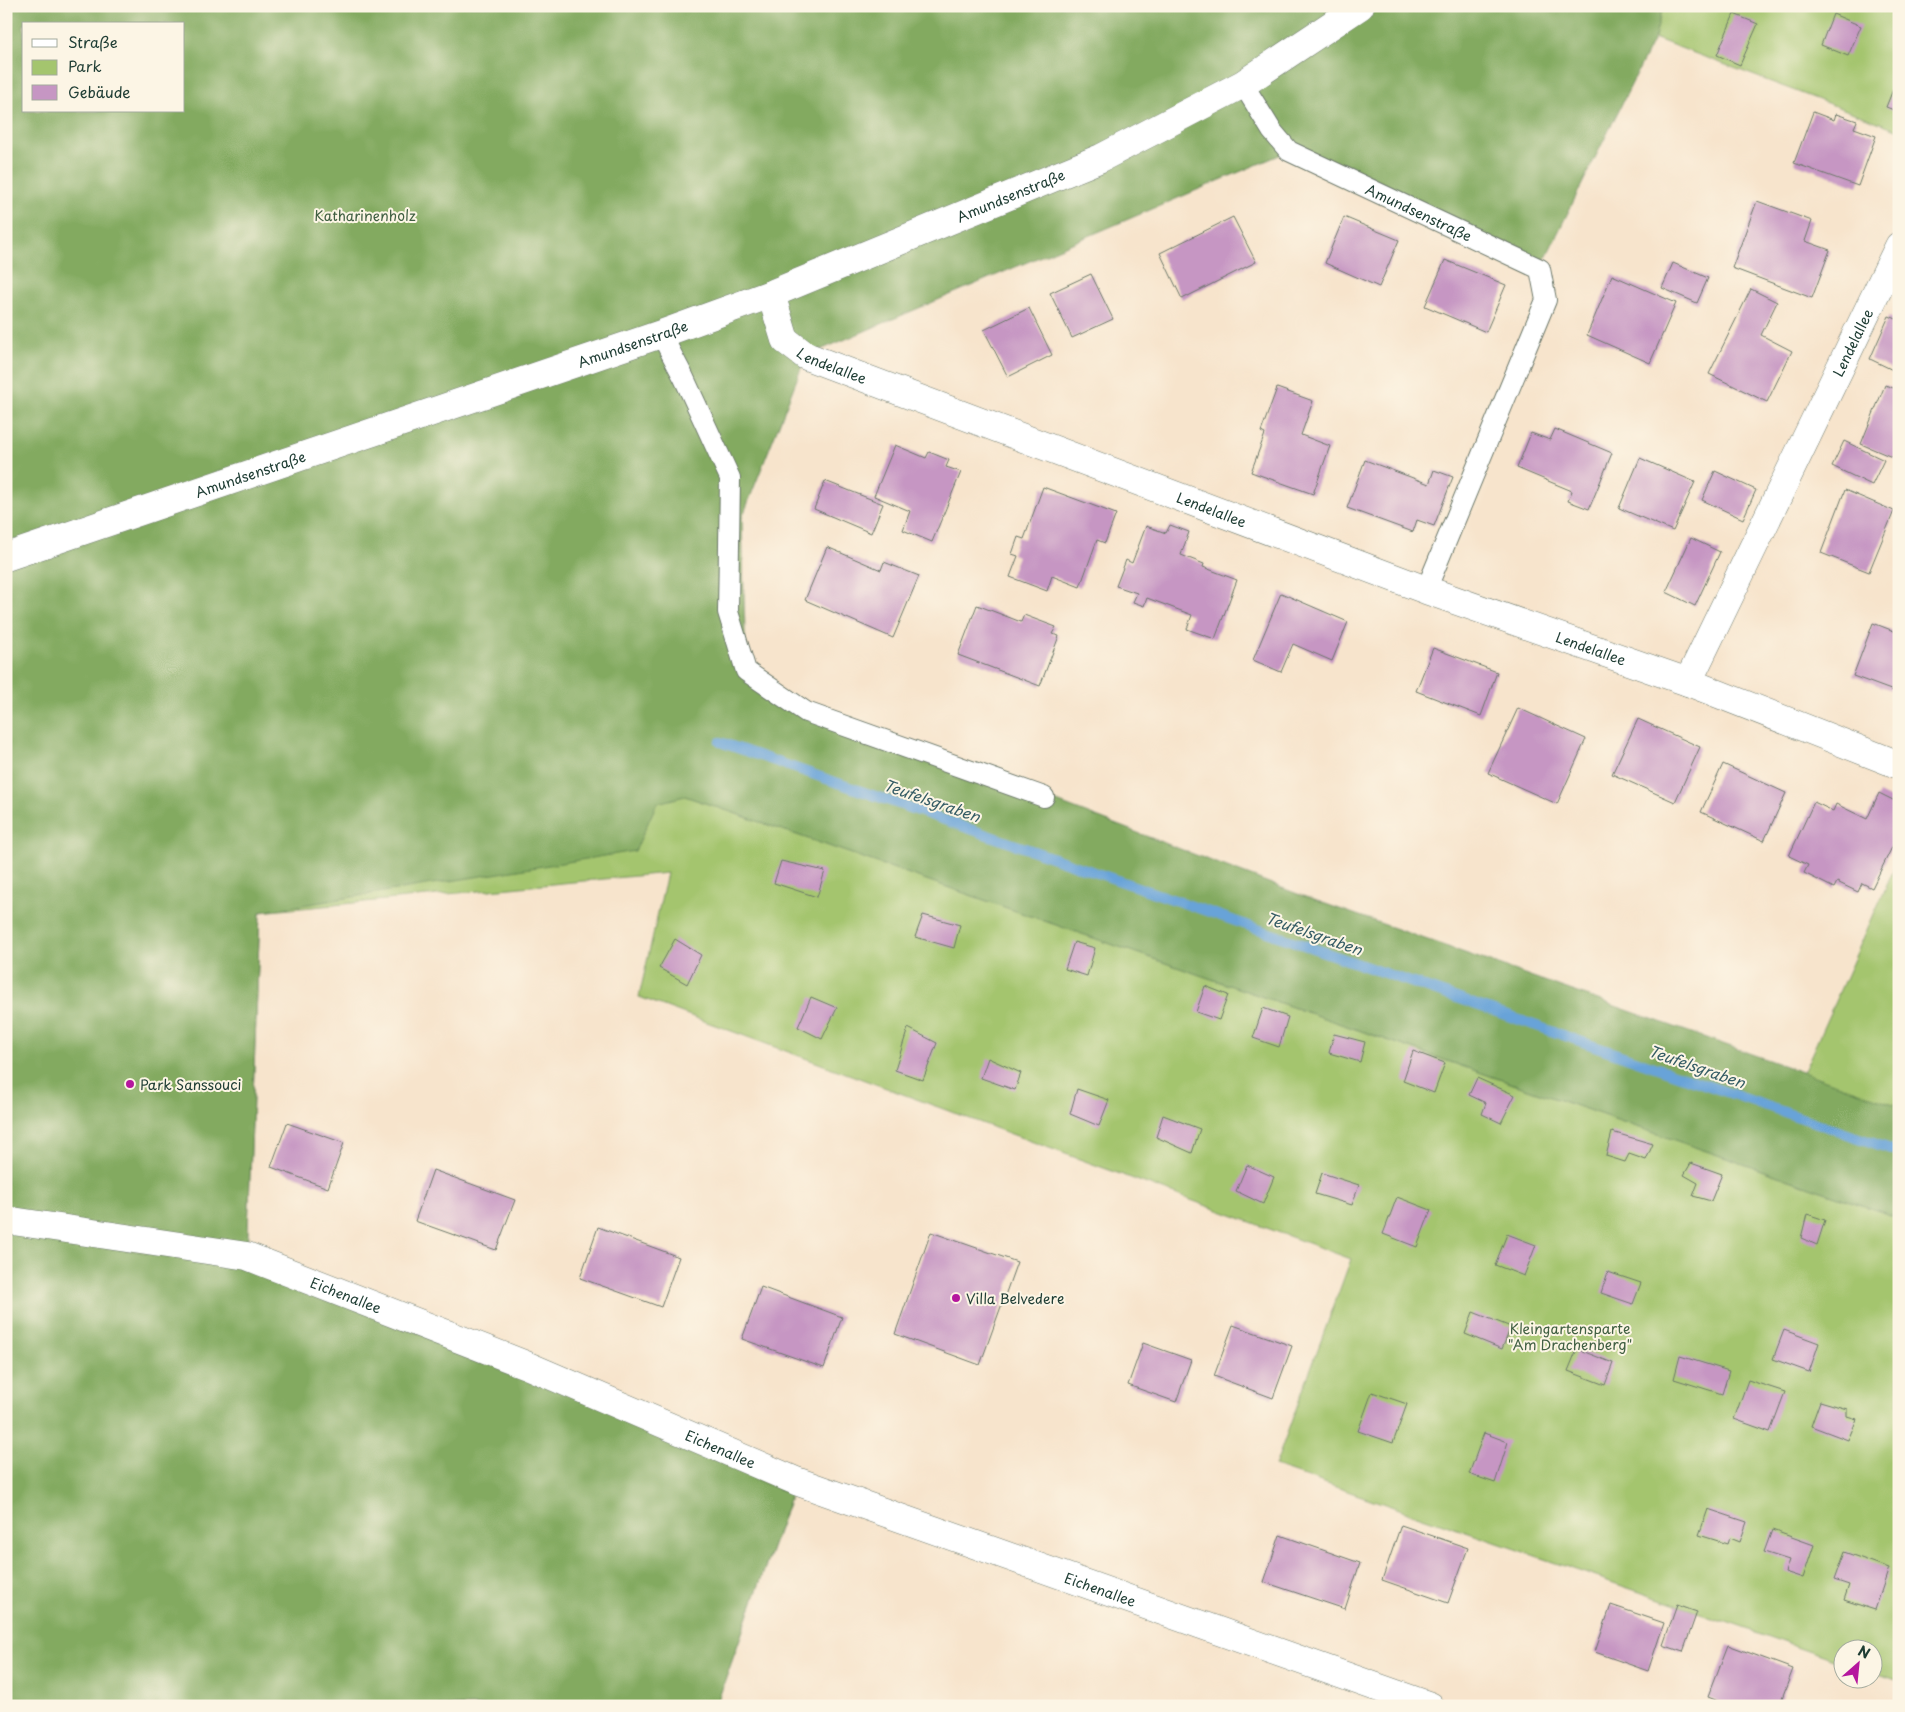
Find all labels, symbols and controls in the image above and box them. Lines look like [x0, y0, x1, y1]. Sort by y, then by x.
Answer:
legend [22, 22, 185, 112]
text: Straße [68, 30, 118, 53]
text: Park [68, 54, 102, 77]
text: Gebäude [68, 80, 130, 103]
street label: Amundsenstraße [953, 164, 1068, 227]
street label: Amundsenstraße [1362, 178, 1475, 246]
park label: Katharinenholz [314, 205, 416, 226]
street label: Lendelallee [1827, 305, 1878, 380]
street label: Amundsenstraße [575, 315, 691, 372]
street label: Lendelallee [792, 342, 870, 389]
street label: Amundsenstraße [192, 445, 308, 502]
street label: Lendelallee [1174, 486, 1250, 532]
street label: Lendelallee [1553, 626, 1629, 670]
water label: Teufelsgraben [881, 773, 984, 827]
water label: Teufelsgraben [1263, 906, 1366, 960]
water label: Teufelsgraben [1646, 1039, 1749, 1093]
place label: Park Sanssouci [140, 1074, 242, 1095]
marker: Park Sanssouci [124, 1078, 136, 1090]
street label: Eichenallee [307, 1271, 385, 1318]
place label: Villa Belvedere [966, 1288, 1064, 1309]
marker: Villa Belvedere [950, 1292, 962, 1304]
park label: Kleingartensparte "Am Drachenberg" [1508, 1318, 1632, 1355]
street label: Eichenallee [682, 1424, 759, 1473]
street label: Eichenallee [1062, 1567, 1139, 1612]
north arrow [1832, 1640, 1882, 1690]
text: N [1854, 1640, 1874, 1664]

